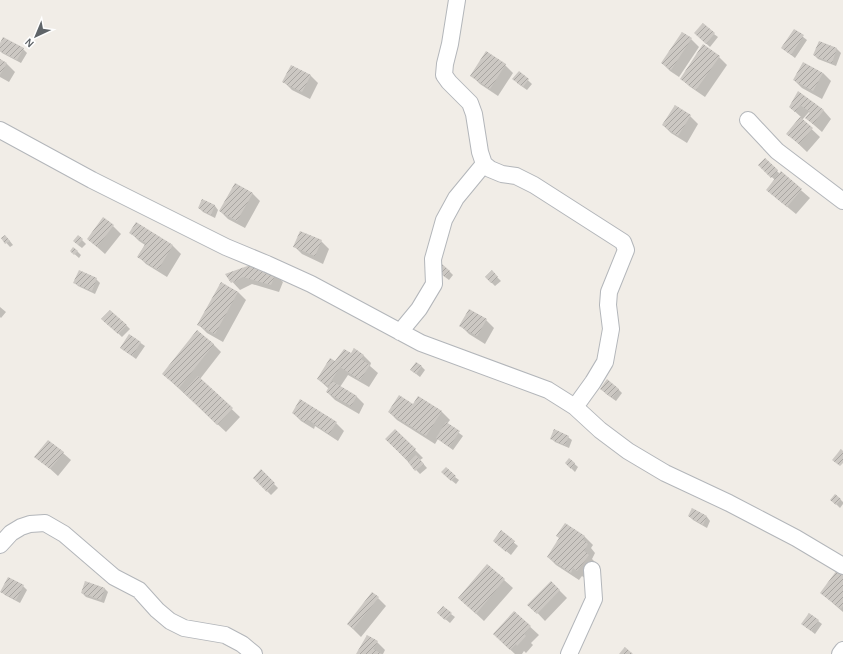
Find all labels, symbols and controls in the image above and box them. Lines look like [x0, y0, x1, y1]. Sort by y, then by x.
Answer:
north arrow [16, 16, 56, 56]
text: N [22, 35, 37, 50]

